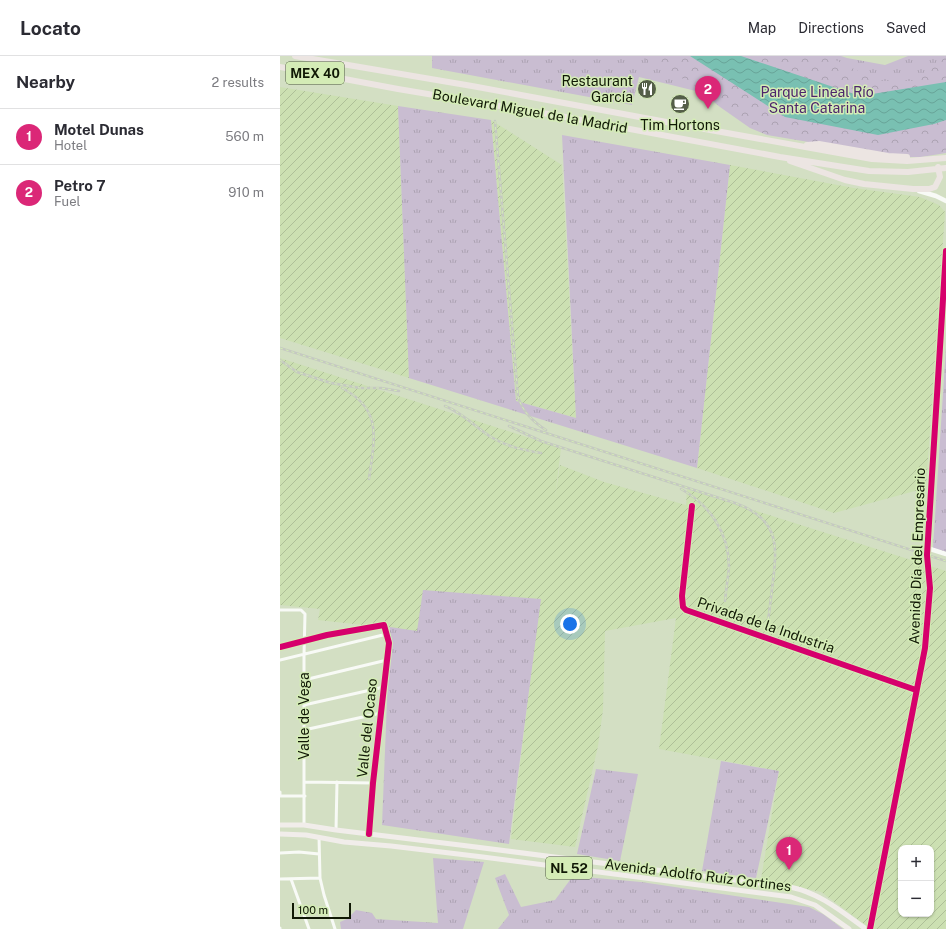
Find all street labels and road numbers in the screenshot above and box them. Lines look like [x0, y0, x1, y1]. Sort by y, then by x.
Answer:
road number: MEX 40 [286, 62, 344, 84]
street label: Boulevard Miguel de la Madrid [431, 86, 629, 136]
street label: Avenida Día del Empresario [906, 467, 928, 645]
street label: Privada de la Industria [695, 594, 837, 656]
street label: Valle de Vega [296, 672, 312, 760]
street label: Valle del Ocaso [354, 677, 380, 778]
street label: Avenida Adolfo Ruíz Cortines [604, 856, 792, 894]
road number: NL 52 [546, 857, 592, 879]

